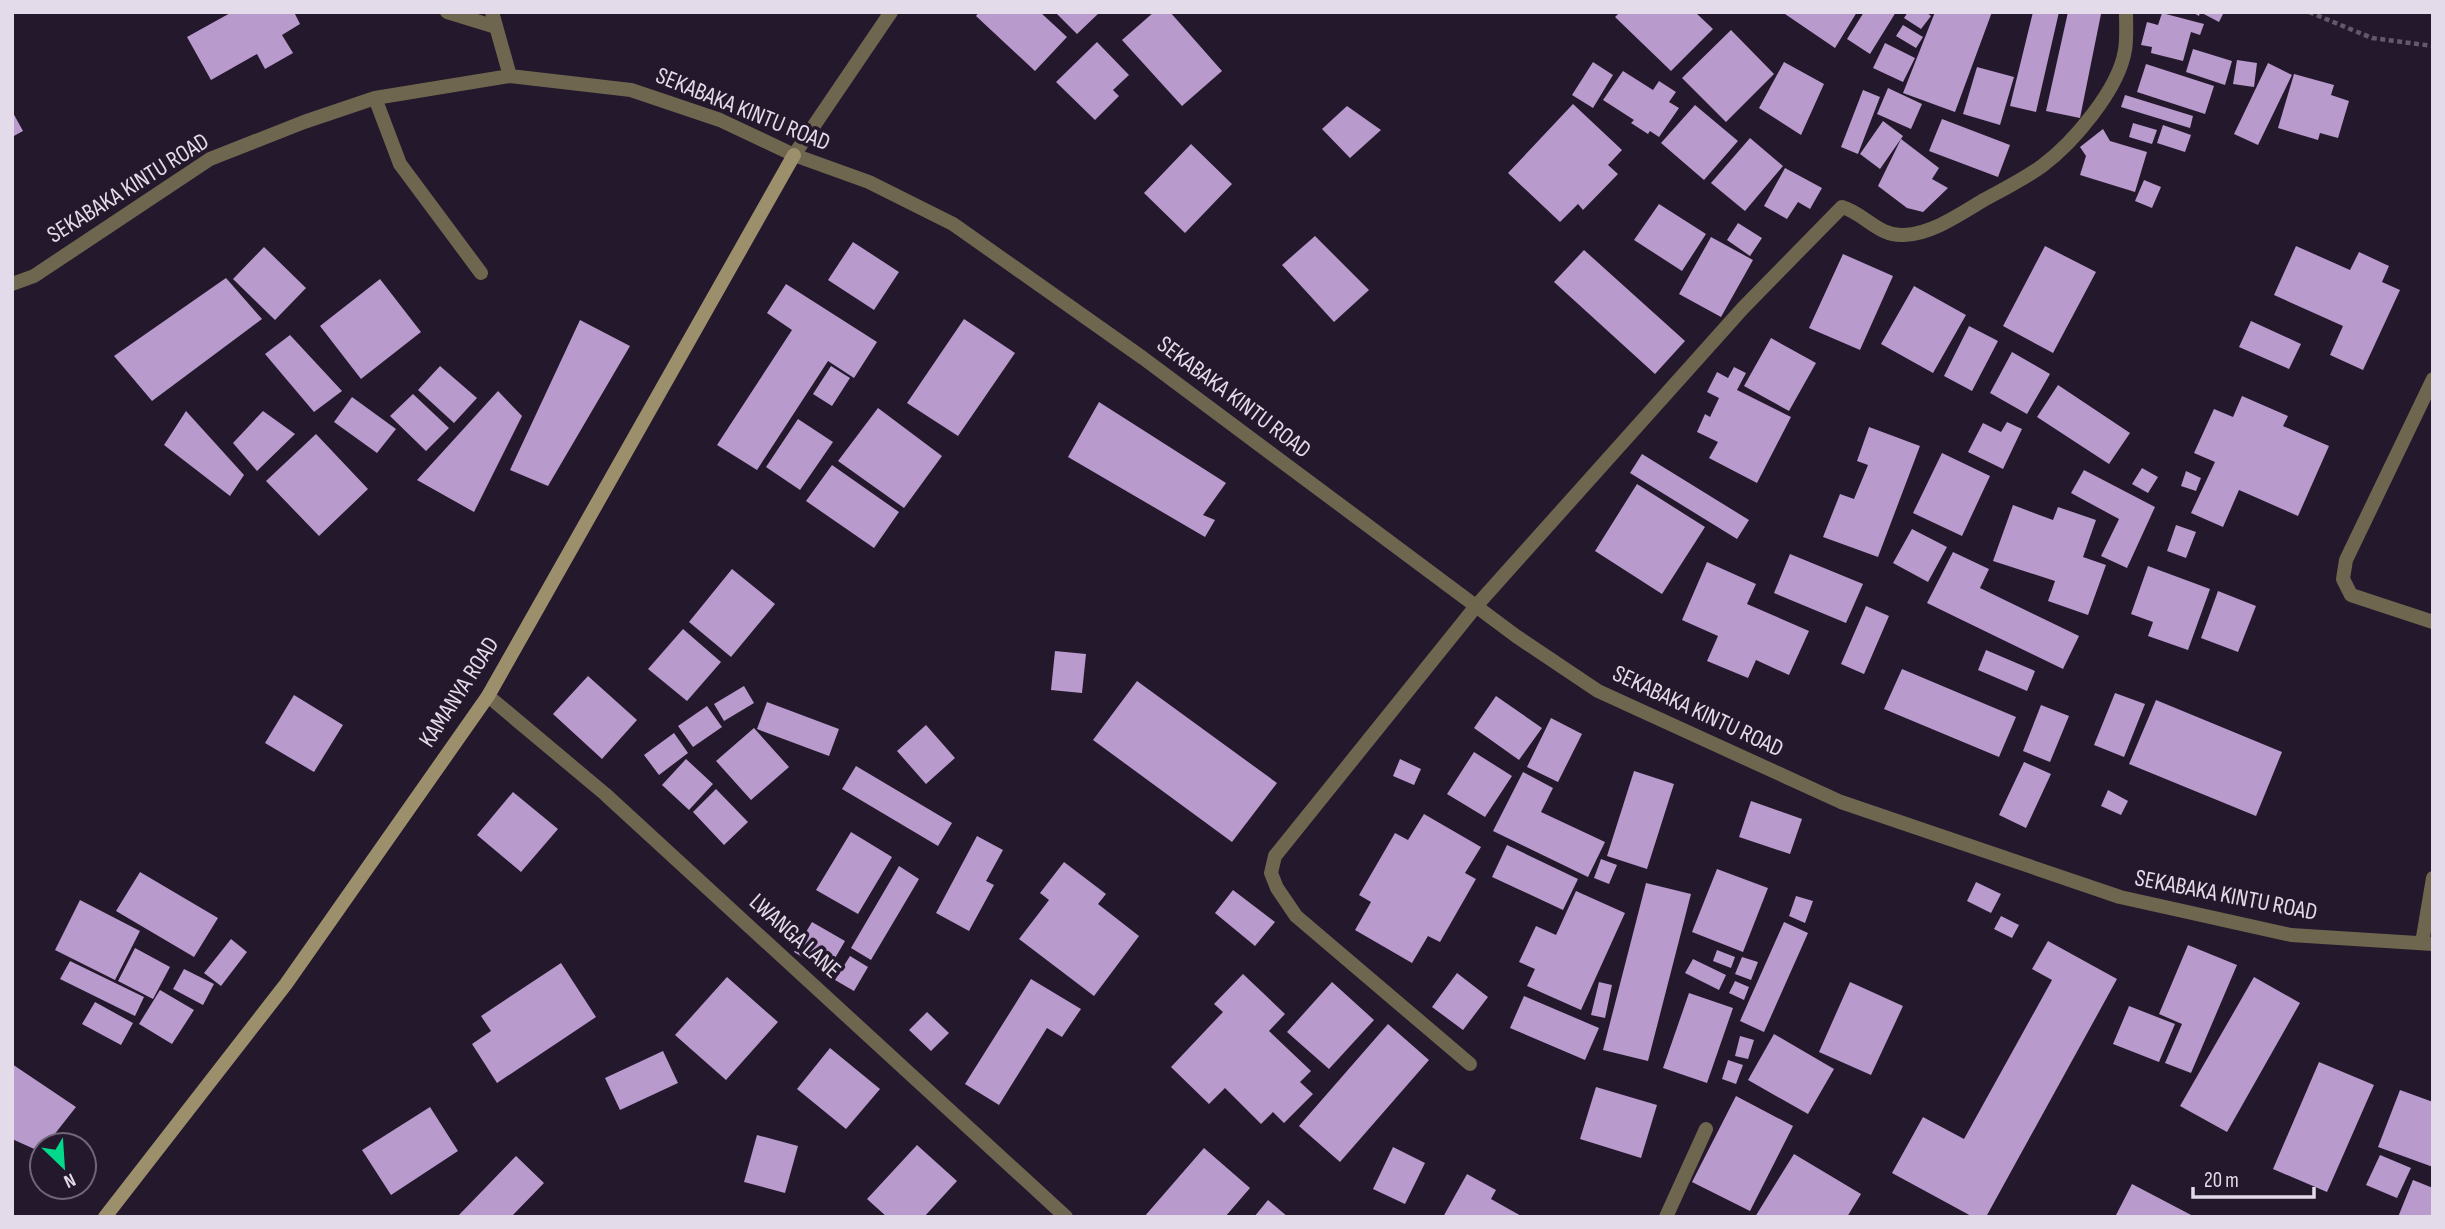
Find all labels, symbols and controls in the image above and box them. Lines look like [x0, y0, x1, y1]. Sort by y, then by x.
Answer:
street label: SEKABAKA KINTU ROAD [652, 61, 834, 157]
street label: SEKABAKA KINTU ROAD [42, 127, 214, 249]
street label: SEKABAKA KINTU ROAD [1151, 330, 1317, 464]
street label: KAMANYA ROAD [413, 631, 505, 753]
street label: SEKABAKA KINTU ROAD [1608, 659, 1788, 763]
street label: SEKABAKA KINTU ROAD [2132, 863, 2320, 927]
street label: LWANGA LANE [743, 887, 847, 985]
north arrow [28, 1131, 98, 1201]
scale bar [2193, 1156, 2314, 1200]
text: N [60, 1167, 79, 1193]
text: 20 m [2204, 1168, 2239, 1193]

